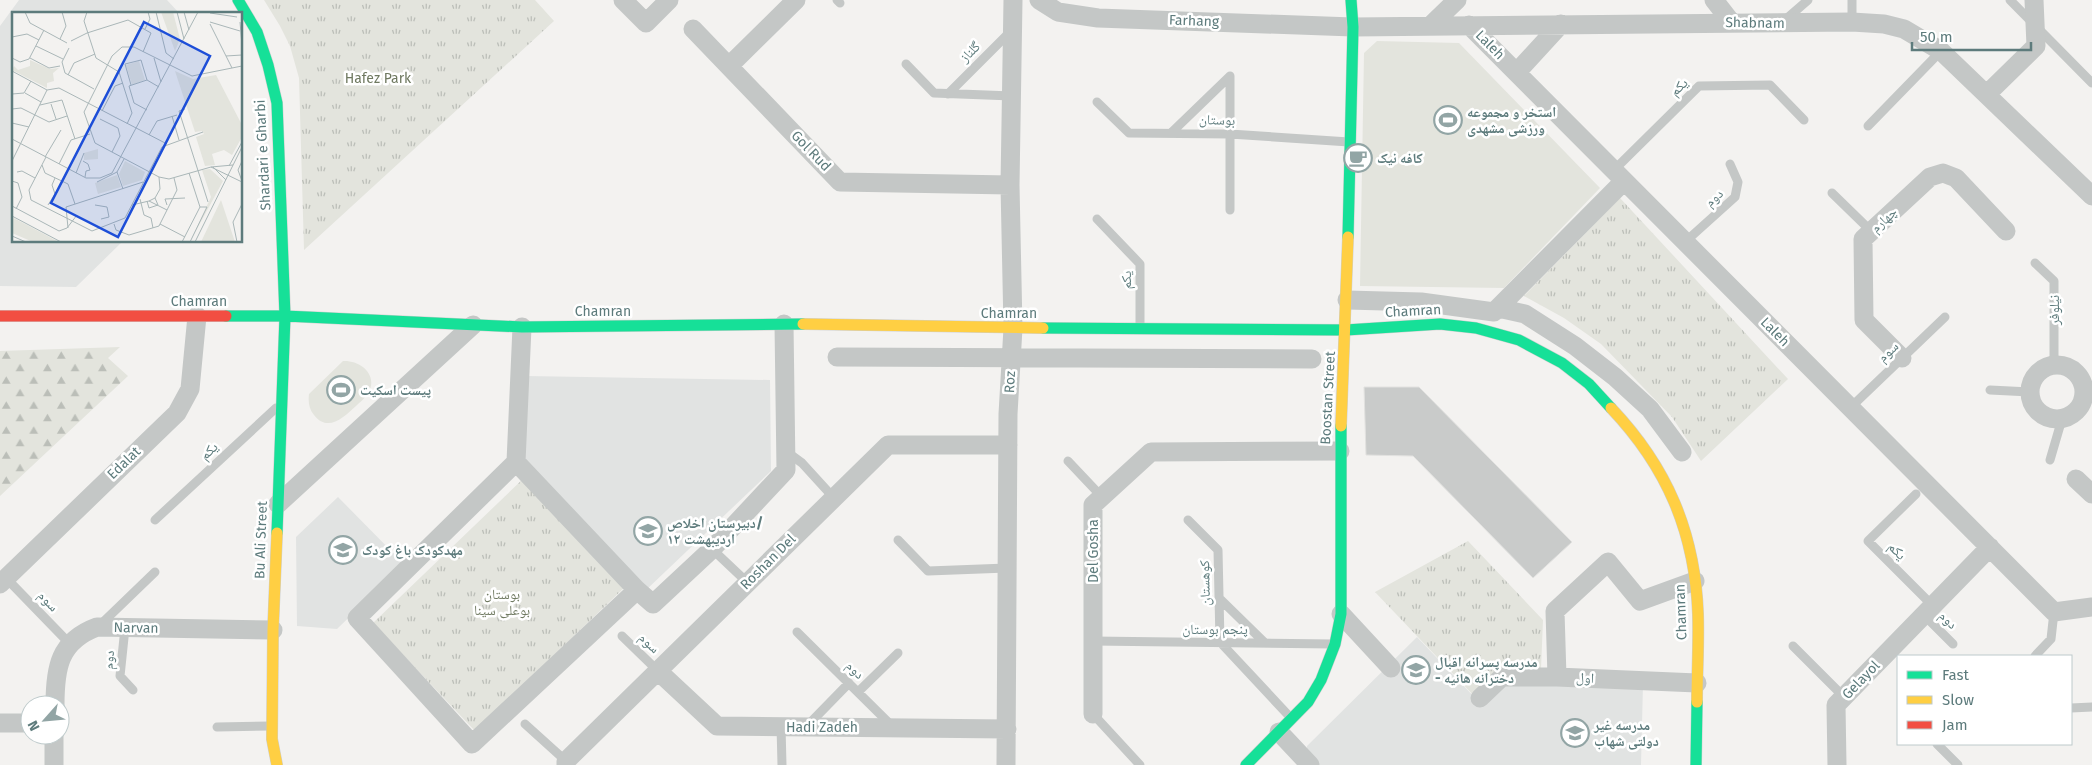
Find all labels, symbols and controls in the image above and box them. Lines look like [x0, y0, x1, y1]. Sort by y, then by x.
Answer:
inset map [12, 12, 242, 242]
street label: Farhang [1169, 12, 1220, 30]
street label: Shabnam [1725, 14, 1785, 32]
scale bar [1912, 20, 2031, 52]
street label: Laleh [1472, 27, 1508, 63]
text: 50 m [1920, 28, 1953, 46]
street label: گلناز [955, 38, 984, 67]
park label: Hafez Park [345, 70, 412, 87]
street label: یکم [1666, 74, 1692, 100]
street label: Shardari e Gharbi [252, 99, 274, 211]
place label: استخر و مجموعه ورزشی مشهدی [1467, 104, 1556, 137]
sports icon: استخر و مجموعه ورزشی مشهدی [1433, 105, 1463, 135]
street label: بوستان [1199, 111, 1236, 129]
street label: Gol Rud [788, 127, 834, 175]
cafe icon: کافه نیک [1343, 143, 1373, 173]
place label: کافه نیک [1377, 150, 1423, 167]
street label: دوم [1701, 185, 1728, 211]
street label: چهارم [1867, 203, 1902, 237]
street label: یکم [1118, 270, 1136, 289]
street label: Chamran [171, 293, 227, 310]
street label: نیلوفر [2046, 295, 2063, 326]
street label: Chamran [1384, 301, 1442, 321]
street label: Chamran [575, 303, 631, 320]
street label: Chamran [981, 305, 1037, 322]
street label: Laleh [1757, 314, 1793, 350]
street label: سوم [1874, 338, 1903, 367]
street label: Boostan Street [1317, 350, 1339, 445]
street label: Roz [1001, 370, 1019, 394]
sports icon: پیست اسکیت [326, 375, 356, 405]
place label: پیست اسکیت [360, 382, 431, 399]
street label: یکم [196, 438, 222, 464]
street label: Edalat [104, 442, 145, 483]
street label: Bu Ali Street [251, 500, 271, 579]
place label: دبیرستان اخلاص/ ۱۲ اردیبهشت [667, 515, 763, 548]
school or university icon: دبیرستان اخلاص/ ۱۲ اردیبهشت [633, 516, 663, 546]
street label: Del Gosha [1085, 519, 1102, 583]
street label: Roshan Del [737, 531, 799, 593]
school or university icon: مهدکودک باغ کودک [328, 535, 358, 565]
street label: یکم [1884, 538, 1910, 564]
place label: مهدکودک باغ کودک [362, 542, 463, 559]
street label: کوهستان [1196, 560, 1214, 606]
street label: Chamran [1672, 584, 1690, 640]
park label: بوستان بوعلی سینا [474, 586, 530, 619]
street label: سوم [33, 587, 62, 616]
street label: دوم [1934, 607, 1961, 634]
street label: Narvan [113, 619, 159, 637]
street label: پنجم بوستان [1182, 621, 1248, 639]
street label: سوم [634, 629, 663, 658]
street label: دوم [100, 650, 119, 670]
place label: مدرسه پسرانه اقبال - دخترانه هانیه [1435, 654, 1538, 687]
school or university icon: مدرسه پسرانه اقبال - دخترانه هانیه [1401, 655, 1431, 685]
legend [1897, 655, 2072, 745]
street label: دوم [841, 657, 868, 684]
street label: Gelayol [1839, 657, 1883, 703]
text: Fast [1942, 666, 1969, 684]
street label: اول [1575, 669, 1595, 687]
text: Slow [1942, 691, 1974, 709]
north arrow [20, 695, 70, 745]
text: Jam [1942, 716, 1968, 734]
place label: مدرسه غیر دولتی شهاب [1593, 717, 1659, 750]
text: N [24, 718, 44, 734]
school or university icon: مدرسه غیر دولتی شهاب [1560, 718, 1590, 748]
street label: Hadi Zadeh [786, 719, 858, 736]

